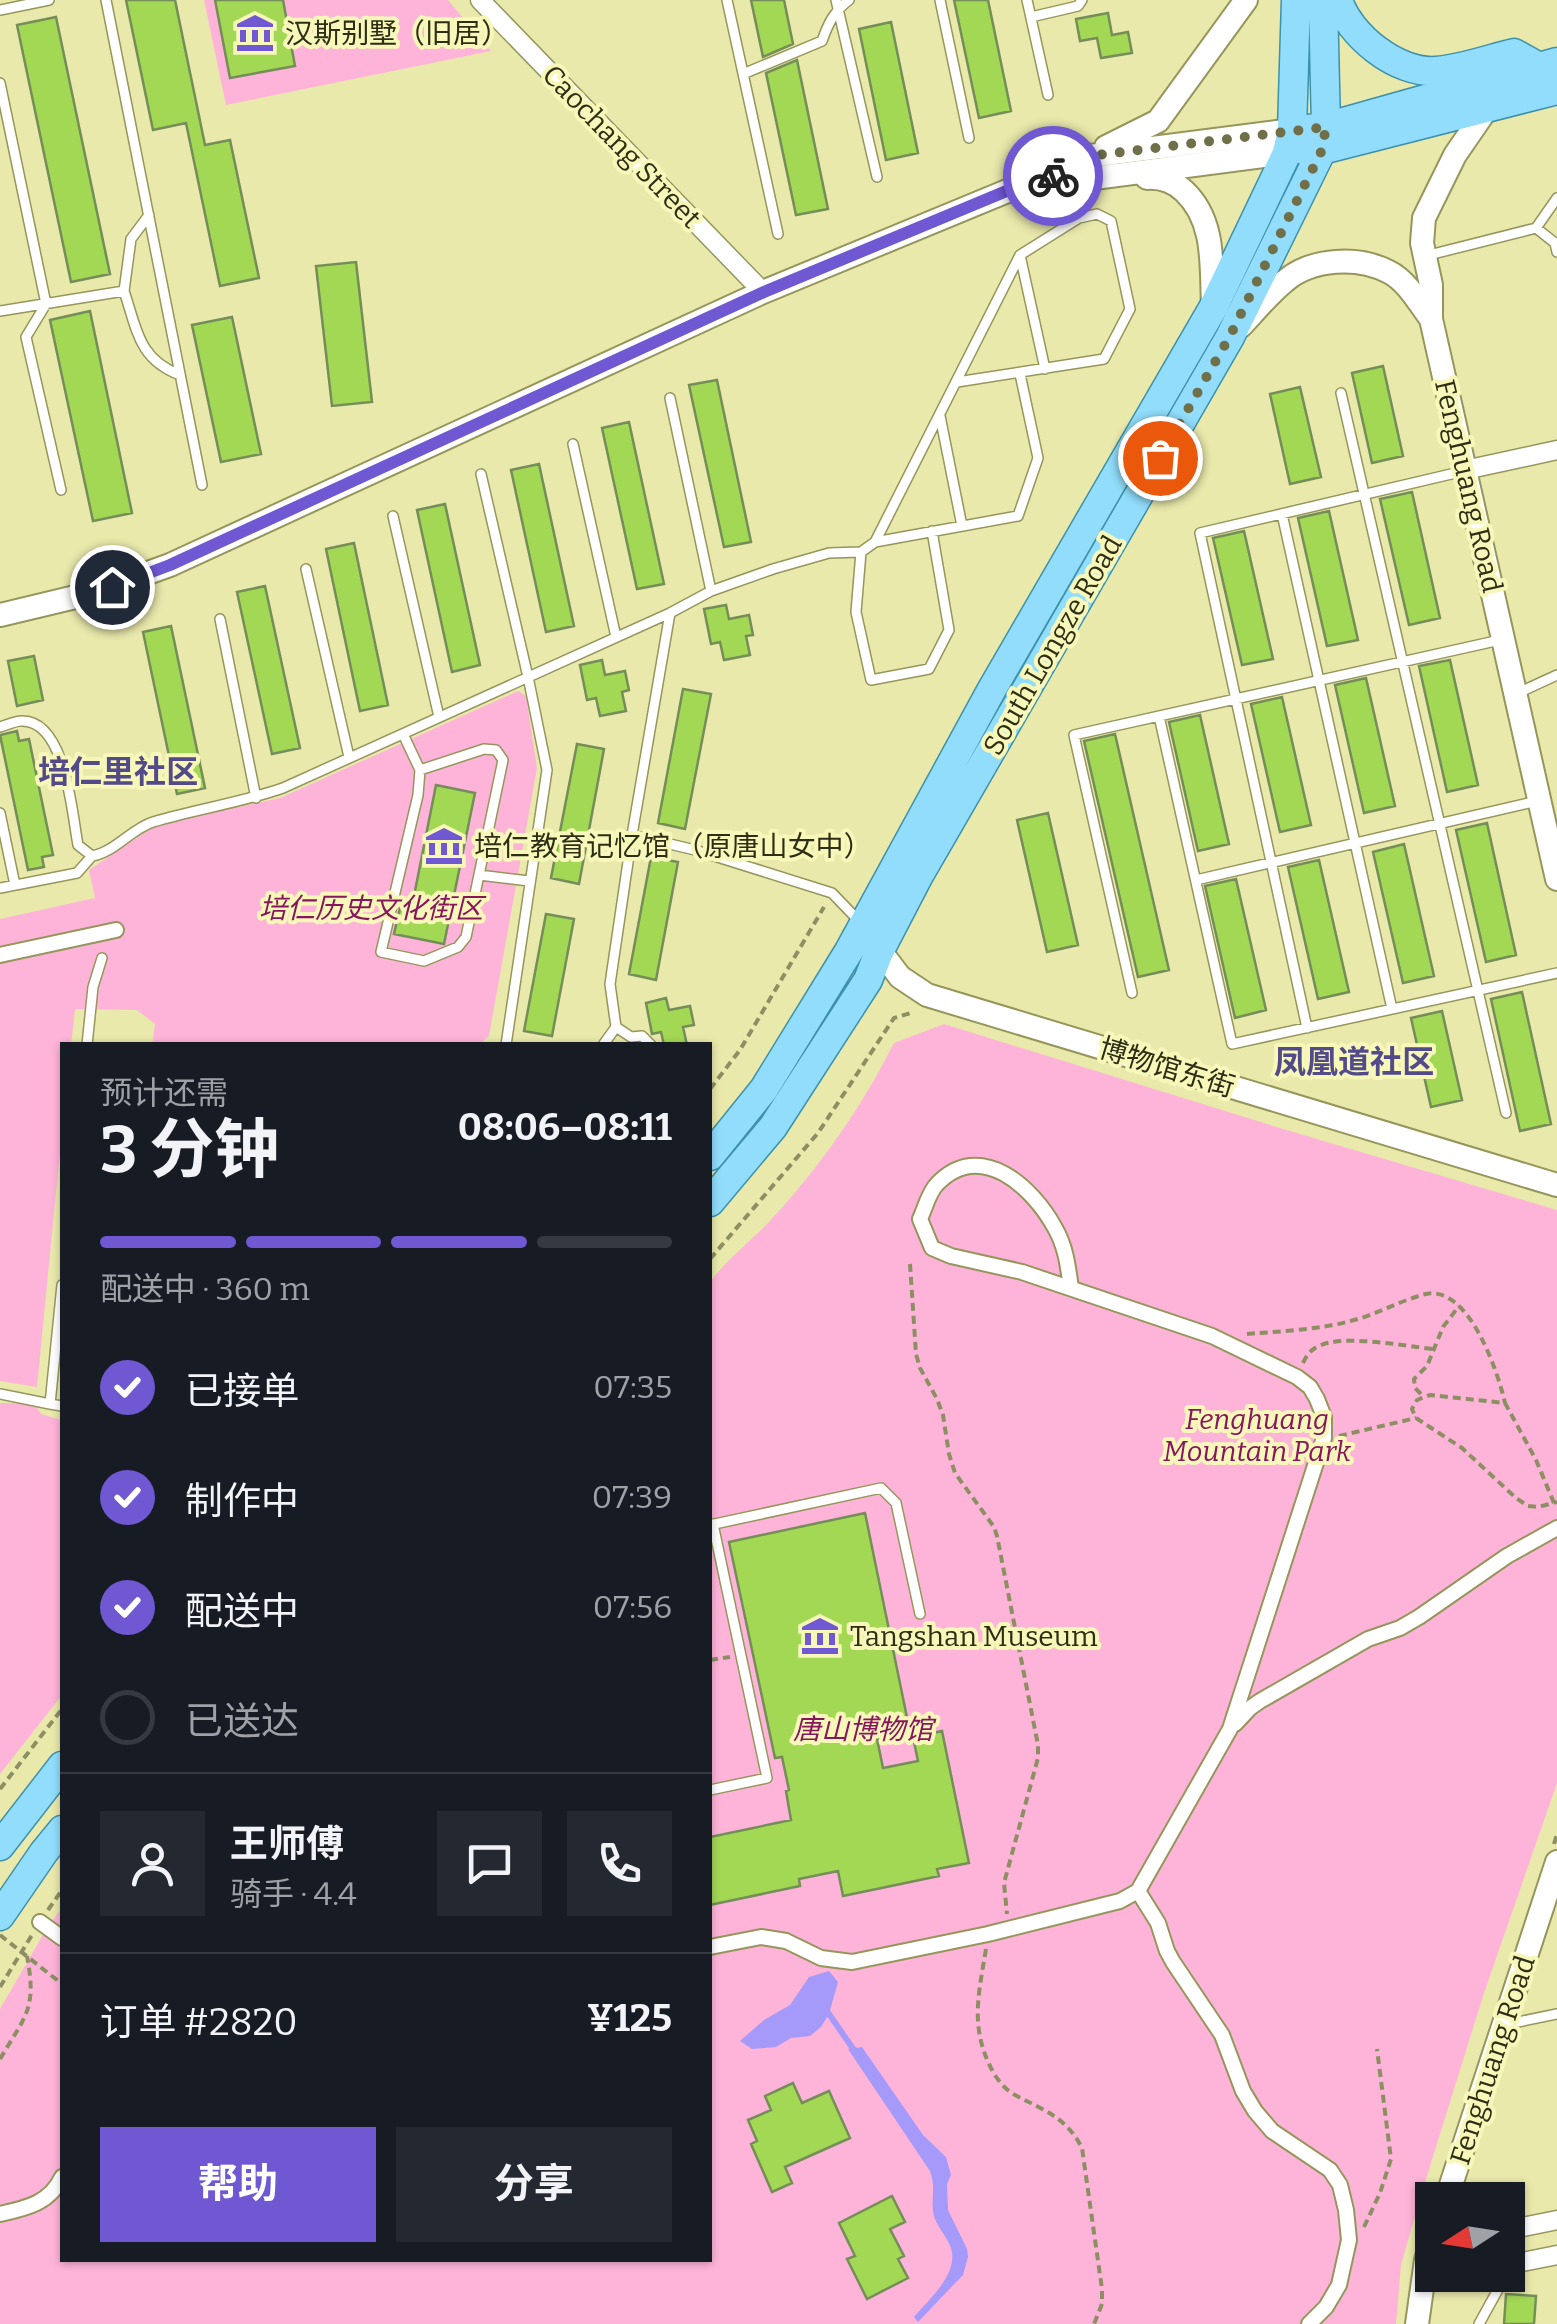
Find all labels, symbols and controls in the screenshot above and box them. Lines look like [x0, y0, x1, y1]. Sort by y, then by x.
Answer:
museum icon: 汉斯别墅（旧居） [234, 12, 276, 54]
place label: 汉斯别墅（旧居） [285, 17, 509, 50]
street label: Caochang Street [536, 58, 708, 235]
courier [1003, 126, 1103, 226]
icon: bike [1026, 149, 1081, 204]
street label: Fenghuang Road [1428, 376, 1509, 596]
pin [1118, 416, 1203, 501]
icon: bag [1133, 431, 1188, 486]
street label: South Longze Road [976, 530, 1129, 761]
pin [70, 545, 155, 630]
icon: home [85, 560, 140, 615]
district label: 培仁里社区 [38, 753, 198, 791]
museum icon: 培仁教育记忆馆 （原唐山女中） [423, 825, 465, 867]
place label: 培仁教育记忆馆 （原唐山女中） [474, 830, 872, 863]
park label: 培仁历史文化街区 [259, 892, 487, 925]
street label: 博物馆东街 [1095, 1031, 1239, 1104]
district label: 凤凰道社区 [1274, 1043, 1434, 1081]
text: 预计还需 [100, 1074, 228, 1112]
text: 08:06–08:11 [458, 1104, 672, 1150]
text: 3 分钟 [100, 1111, 279, 1189]
text: 配送中 · 360 m [100, 1270, 310, 1308]
icon: check [100, 1360, 155, 1415]
text: 已接单 [185, 1368, 299, 1414]
text: 07:35 [593, 1368, 672, 1406]
park label: Fenghuang Mountain Park [1163, 1403, 1352, 1468]
icon: check [100, 1470, 155, 1525]
text: 制作中 [185, 1478, 299, 1524]
text: 07:39 [592, 1478, 672, 1516]
icon: check [100, 1580, 155, 1635]
text: 配送中 [185, 1588, 299, 1634]
text: 07:56 [593, 1588, 672, 1626]
museum icon: Tangshan Museum [799, 1615, 841, 1657]
place label: Tangshan Museum [850, 1620, 1098, 1653]
text: 已送达 [185, 1698, 299, 1744]
park label: 唐山博物馆 [793, 1713, 937, 1746]
button: person [100, 1811, 205, 1916]
button: chat [437, 1811, 542, 1916]
button: phone [567, 1811, 672, 1916]
text: 王师傅 [230, 1821, 344, 1867]
text: 骑手 · 4.4 [230, 1875, 357, 1913]
street label: Fenghuang Road [1443, 1952, 1542, 2169]
text: ¥125 [587, 1995, 672, 2041]
text: 订单 #2820 [100, 1999, 298, 2045]
button: 帮助 [100, 2127, 376, 2242]
button: 分享 [396, 2127, 672, 2242]
north arrow [1415, 2182, 1525, 2292]
map controls [1415, 2182, 1525, 2292]

